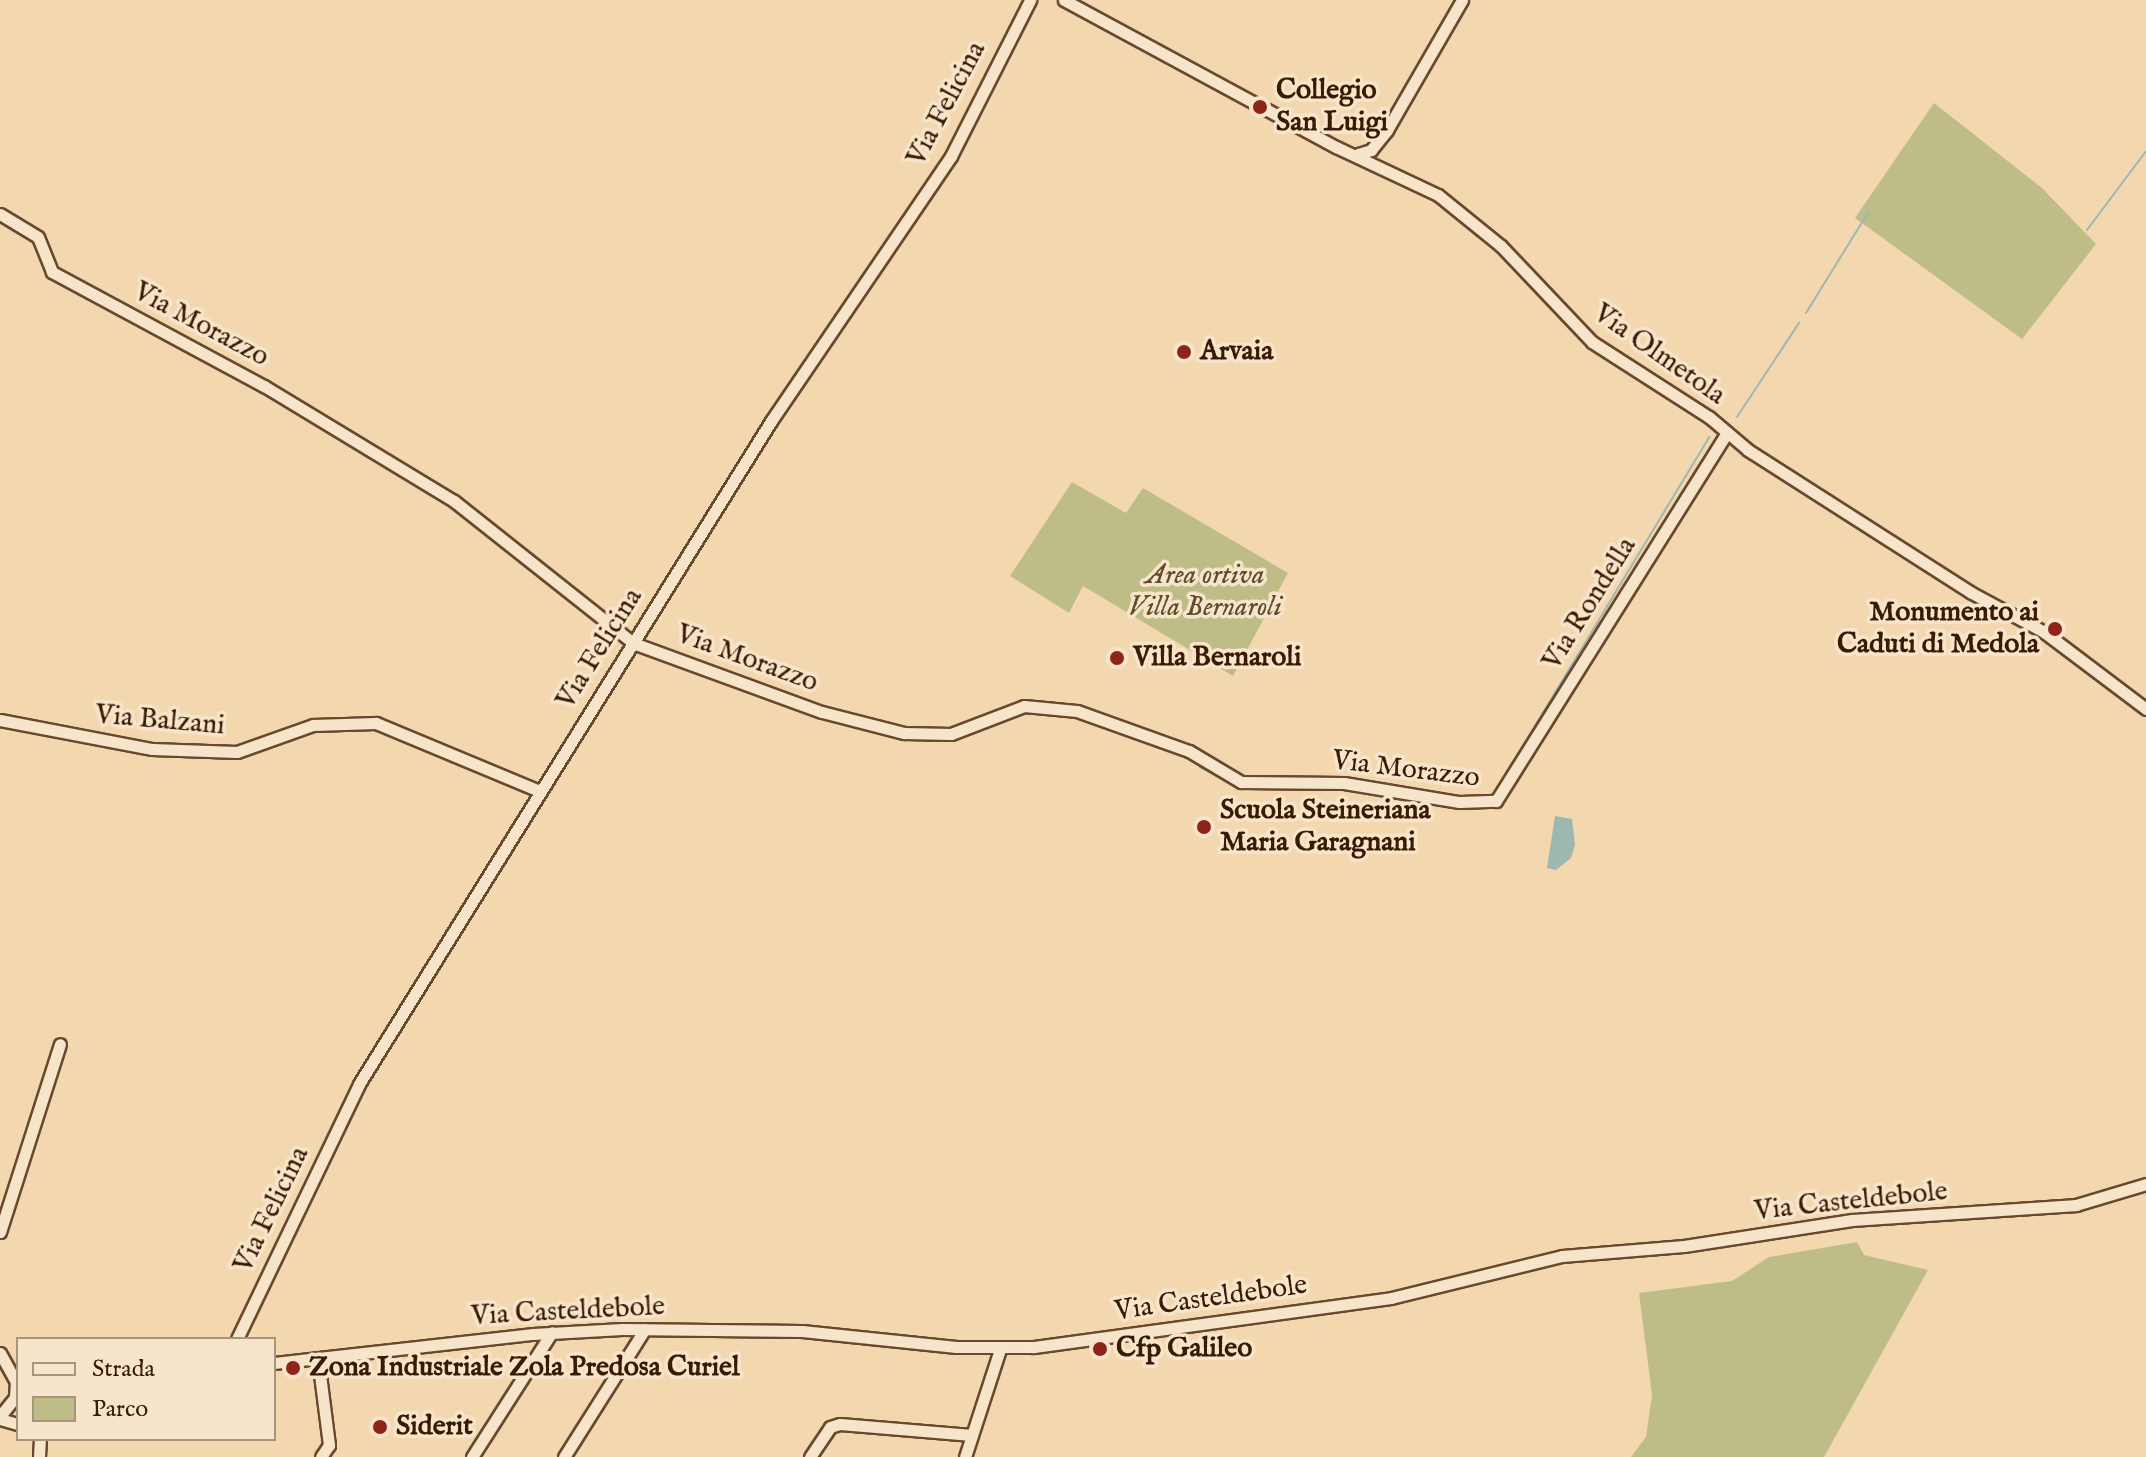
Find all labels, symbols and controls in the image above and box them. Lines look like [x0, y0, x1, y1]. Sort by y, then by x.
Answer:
street label: Via Felicina [900, 36, 994, 172]
place label: Collegio San Luigi [1276, 74, 1388, 140]
marker: Collegio San Luigi [1251, 98, 1269, 116]
street label: Via Morazzo [128, 275, 274, 375]
street label: Via Olmetola [1586, 297, 1732, 413]
place label: Arvaia [1200, 335, 1273, 369]
marker: Arvaia [1175, 343, 1193, 361]
street label: Via Rondella [1536, 531, 1644, 677]
park label: Area ortiva Villa Bernaroli [1128, 559, 1282, 625]
street label: Via Felicina [550, 582, 650, 716]
place label: Monumento ai Caduti di Medola [1837, 596, 2039, 662]
street label: Via Morazzo [672, 618, 822, 700]
marker: Monumento ai Caduti di Medola [2046, 620, 2064, 638]
place label: Villa Bernaroli [1133, 641, 1301, 675]
marker: Villa Bernaroli [1108, 649, 1126, 667]
street label: Via Balzani [94, 699, 226, 743]
street label: Via Morazzo [1330, 744, 1482, 796]
place label: Scuola Steineriana Maria Garagnani [1220, 794, 1431, 860]
marker: Scuola Steineriana Maria Garagnani [1195, 818, 1213, 836]
street label: Via Felicina [227, 1142, 317, 1278]
street label: Via Casteldebole [1753, 1175, 1949, 1229]
street label: Via Casteldebole [1113, 1269, 1309, 1329]
street label: Via Casteldebole [470, 1290, 666, 1334]
place label: Cfp Galileo [1116, 1332, 1252, 1366]
legend [16, 1337, 276, 1441]
marker: Cfp Galileo [1091, 1340, 1109, 1358]
place label: Zona Industriale Zola Predosa Curiel [309, 1351, 740, 1385]
text: Strada [92, 1354, 155, 1385]
marker: Zona Industriale Zola Predosa Curiel [284, 1359, 302, 1377]
text: Parco [92, 1394, 148, 1425]
place label: Siderit [396, 1410, 473, 1444]
marker: Siderit [371, 1418, 389, 1436]

